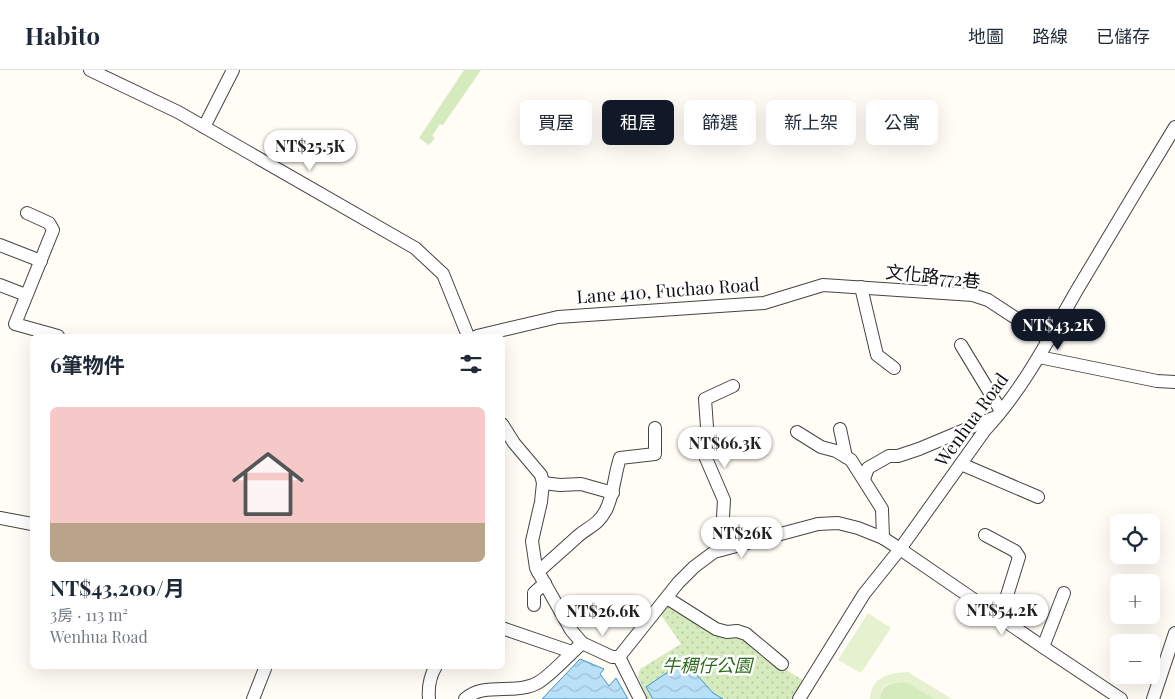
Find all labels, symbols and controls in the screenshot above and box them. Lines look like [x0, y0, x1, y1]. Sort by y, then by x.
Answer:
text: Habito [25, 19, 100, 51]
text: 地圖 [968, 24, 1004, 48]
text: 路線 [1032, 24, 1068, 48]
text: 已儲存 [1096, 24, 1150, 48]
chip: 買屋 [520, 100, 592, 145]
chip: 租屋 [602, 100, 674, 145]
chip: 篩選 [684, 100, 756, 145]
chip: 新上架 [766, 100, 856, 145]
chip: 公寓 [866, 100, 938, 145]
pin: NT$25.5K [258, 129, 362, 172]
text: NT$25.5K [275, 135, 345, 156]
street label: 文化路772巷 [884, 259, 982, 293]
street label: Lane 410, Fuchao Road [576, 272, 761, 308]
pin: NT$43.2K [1006, 308, 1110, 351]
text: NT$43.2K [1022, 314, 1094, 335]
text: 6筆物件 [50, 350, 125, 378]
icon: filters [457, 350, 485, 378]
street label: Wenhua Road [929, 367, 1014, 472]
pin: NT$66.3K [673, 426, 777, 469]
text: NT$66.3K [689, 432, 761, 453]
icon: home [223, 439, 313, 529]
map controls [1110, 514, 1160, 684]
button: locate [1110, 514, 1160, 564]
pin: NT$26K [701, 516, 783, 559]
text: NT$26K [712, 522, 772, 543]
text: NT$43,200/月 [50, 573, 185, 601]
button: + [1110, 574, 1160, 624]
pin: NT$26.6K [551, 594, 655, 637]
pin: NT$54.2K [950, 594, 1054, 636]
text: NT$54.2K [966, 599, 1038, 620]
text: NT$26.6K [566, 600, 640, 621]
text: 3房 · 113 m² [50, 604, 128, 625]
text: Wenhua Road [50, 626, 148, 647]
button: − [1110, 634, 1160, 684]
park label: 牛稠仔公園 [662, 653, 755, 677]

